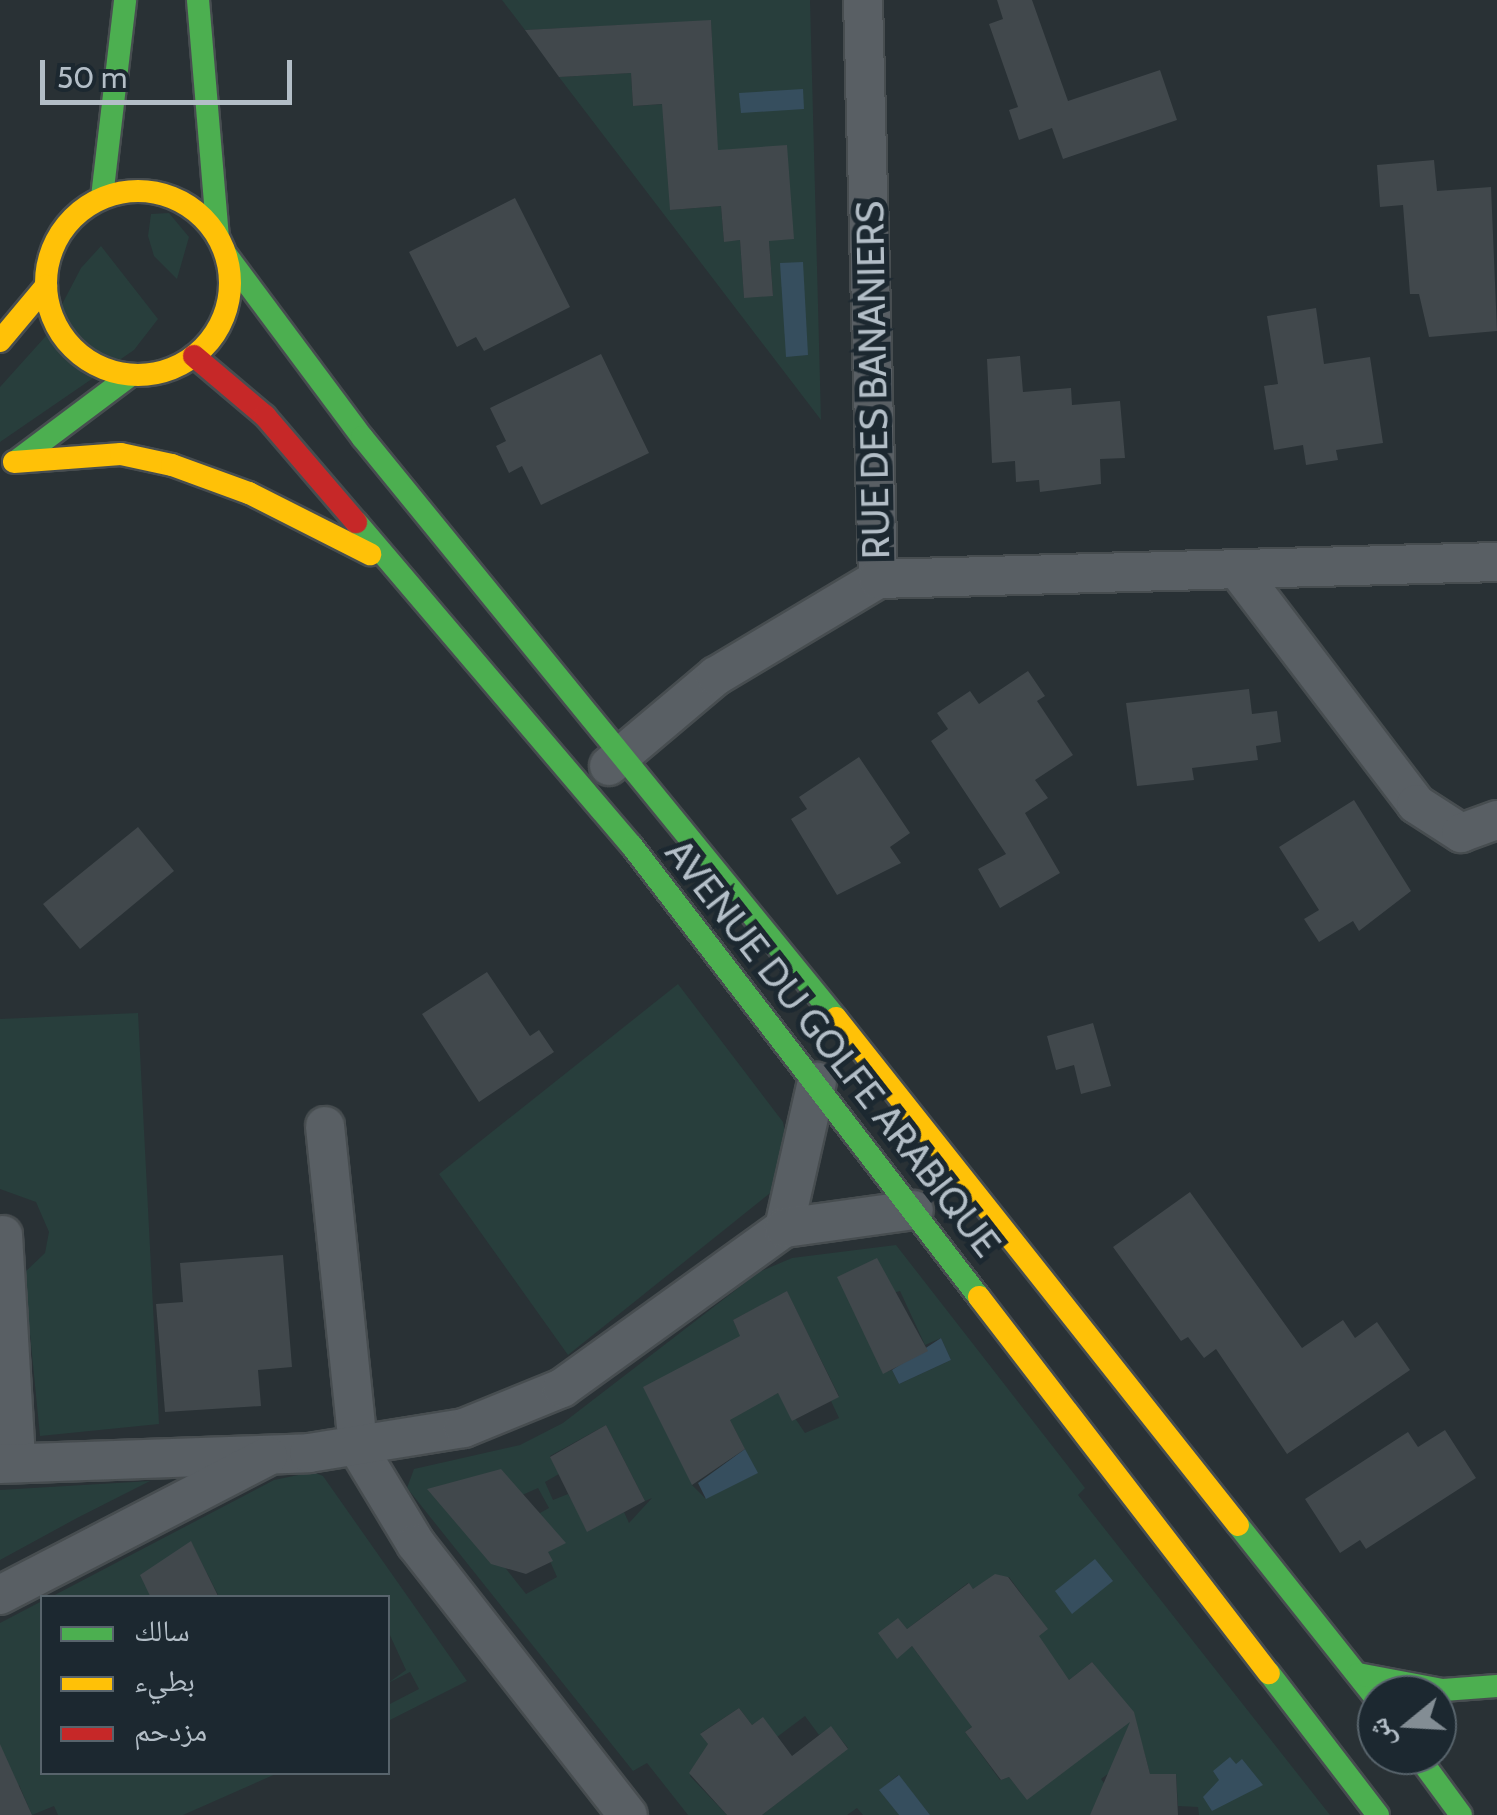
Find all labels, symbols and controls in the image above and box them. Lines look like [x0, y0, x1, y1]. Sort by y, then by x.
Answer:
scale bar [45, 40, 298, 102]
text: 50 m [57, 59, 127, 96]
street label: RUE DES BANANIERS [847, 200, 899, 560]
street label: AVENUE DU GOLFE ARABIQUE [656, 830, 1010, 1266]
legend [40, 1595, 390, 1775]
text: سالك [134, 1612, 190, 1649]
text: بطيء [134, 1662, 195, 1699]
north arrow [1357, 1675, 1457, 1775]
text: مزدحم [134, 1712, 207, 1749]
text: ش [1360, 1714, 1401, 1753]

